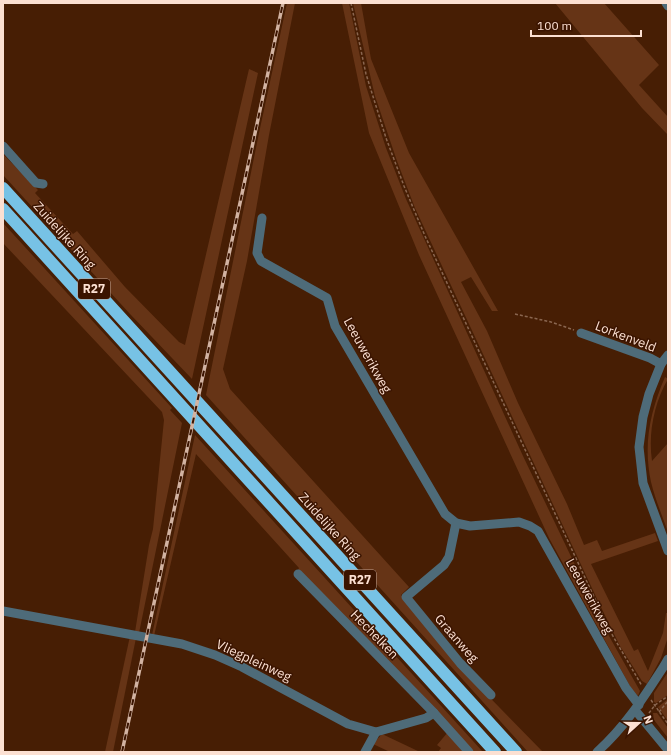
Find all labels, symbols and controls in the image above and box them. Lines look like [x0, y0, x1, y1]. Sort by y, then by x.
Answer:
scale bar [531, 12, 641, 38]
text: 100 m [537, 18, 572, 33]
street label: Zuidelijke Ring [30, 198, 100, 273]
road number: R27 [78, 279, 110, 299]
street label: Leeuwerikweg [340, 314, 395, 396]
street label: Lorkenveld [593, 317, 659, 356]
street label: Zuidelijke Ring [295, 489, 365, 564]
street label: Leeuwerikweg [562, 555, 617, 637]
road number: R27 [344, 570, 376, 590]
street label: Hechelken [347, 606, 402, 663]
street label: Graanweg [431, 611, 482, 666]
street label: Vliegpleinweg [213, 636, 294, 685]
north arrow [619, 703, 659, 743]
text: N [640, 713, 656, 726]

